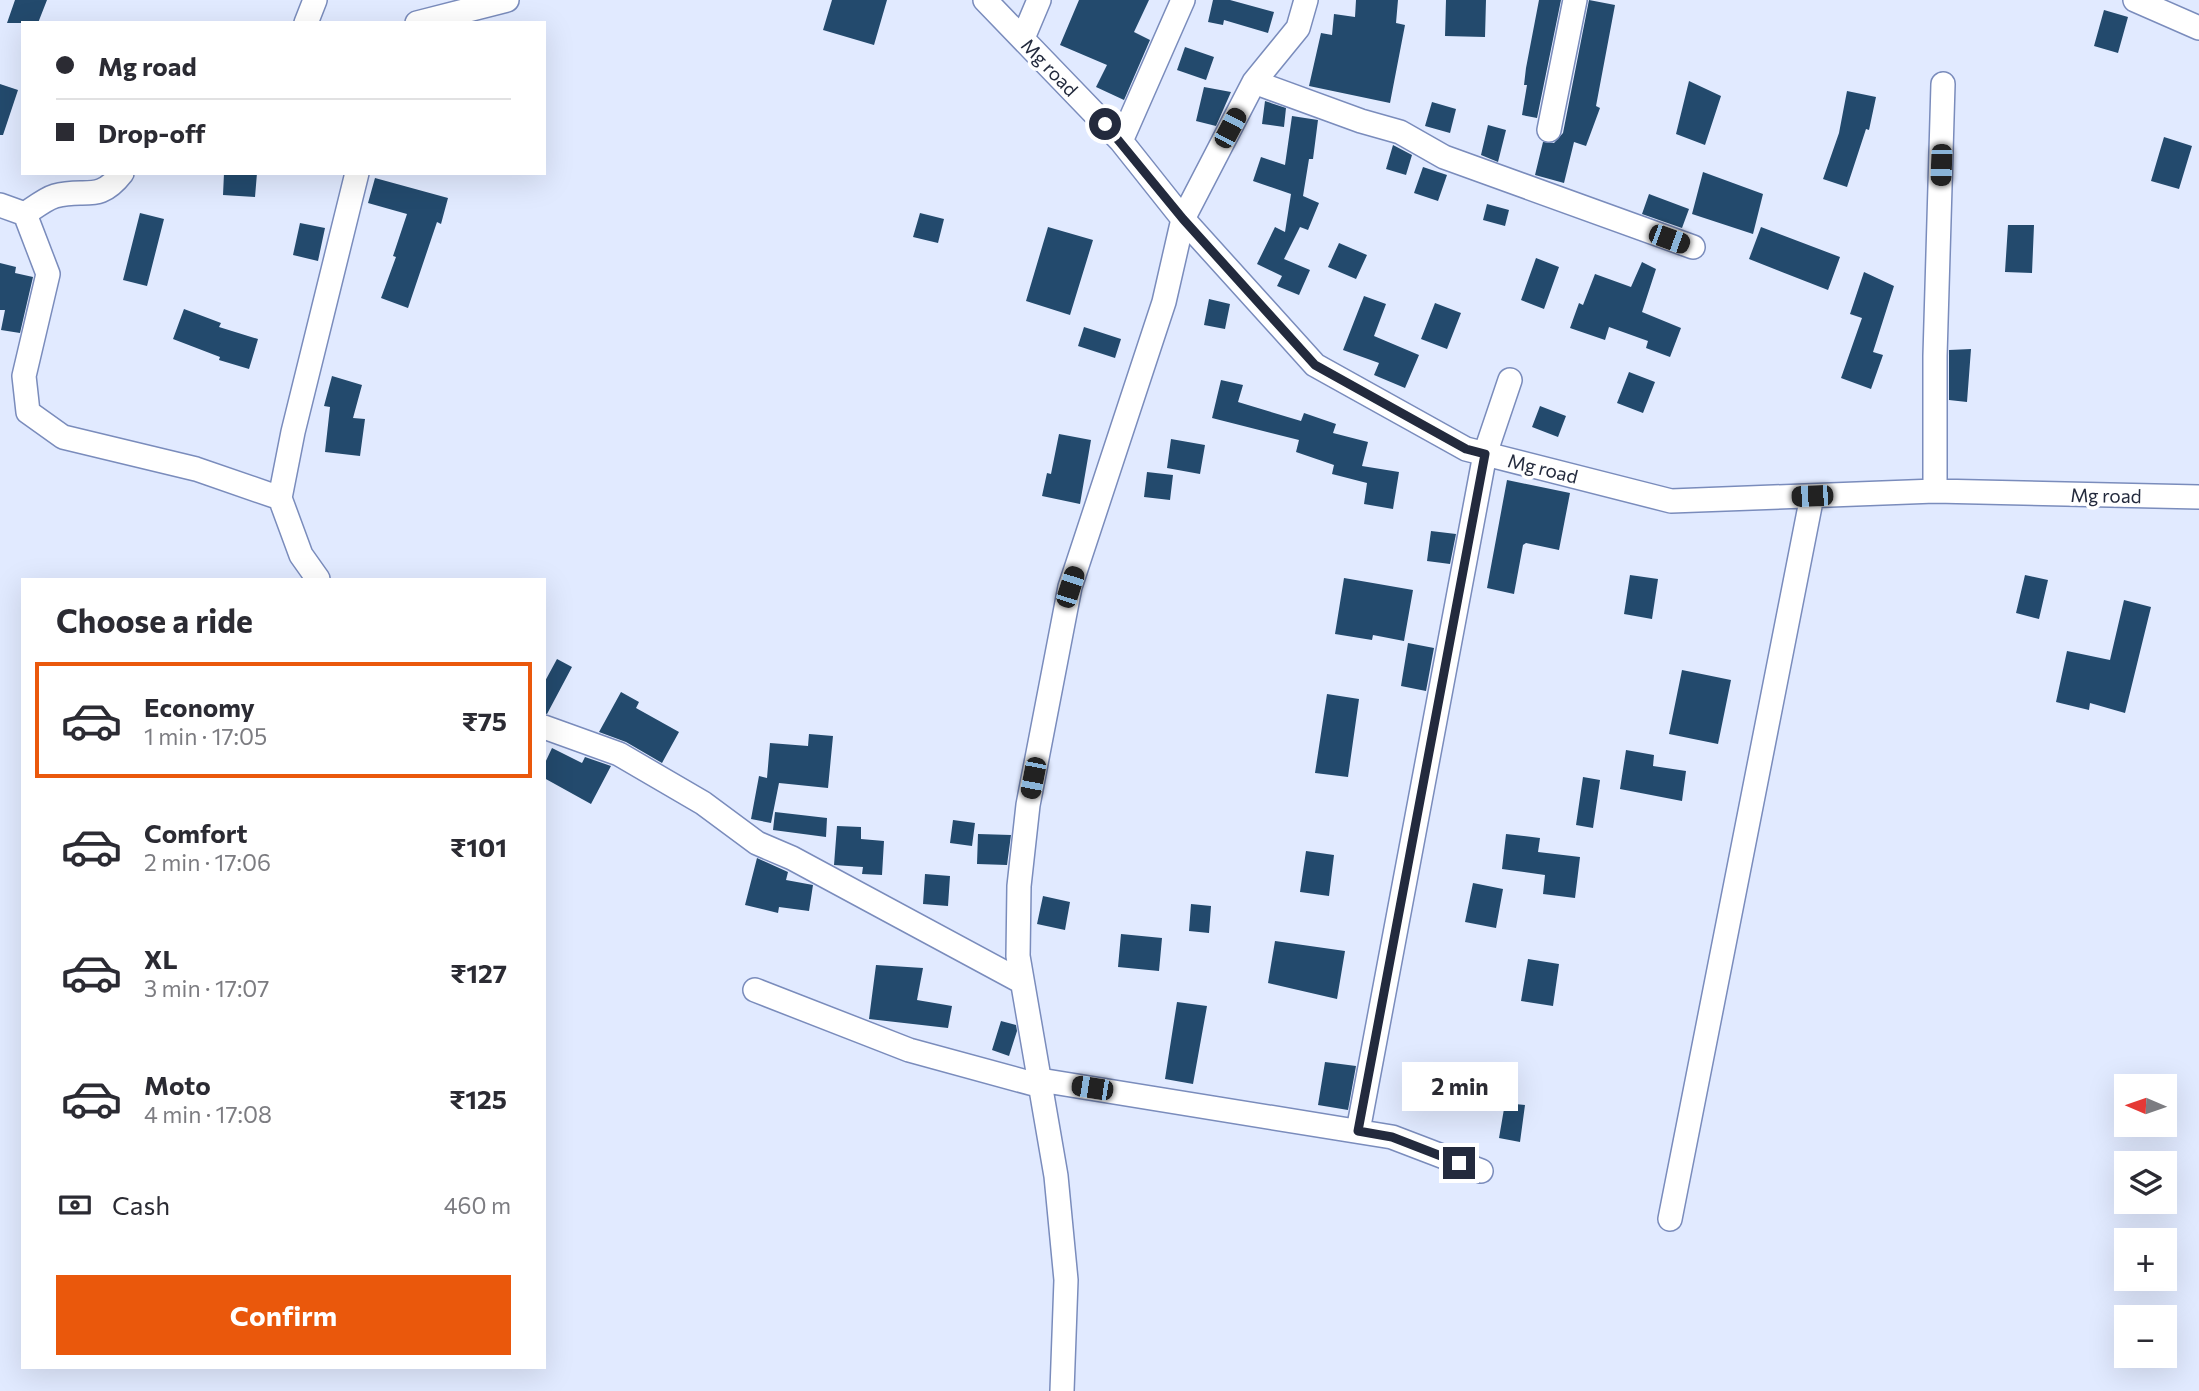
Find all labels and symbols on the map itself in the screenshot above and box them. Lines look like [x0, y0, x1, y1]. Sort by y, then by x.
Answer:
street label: Mg road [1017, 33, 1083, 101]
car [1211, 105, 1250, 151]
route start [1089, 108, 1121, 140]
car [1930, 144, 1953, 186]
car [1646, 222, 1693, 256]
street label: Mg road [1506, 448, 1580, 488]
street label: Mg road [2070, 483, 2142, 507]
car [1791, 485, 1834, 507]
car [1054, 564, 1087, 610]
car [1019, 755, 1048, 801]
callout: 2 min [1401, 1062, 1517, 1110]
car [1070, 1074, 1115, 1102]
north arrow [2114, 1074, 2177, 1138]
route end [1443, 1147, 1475, 1179]

